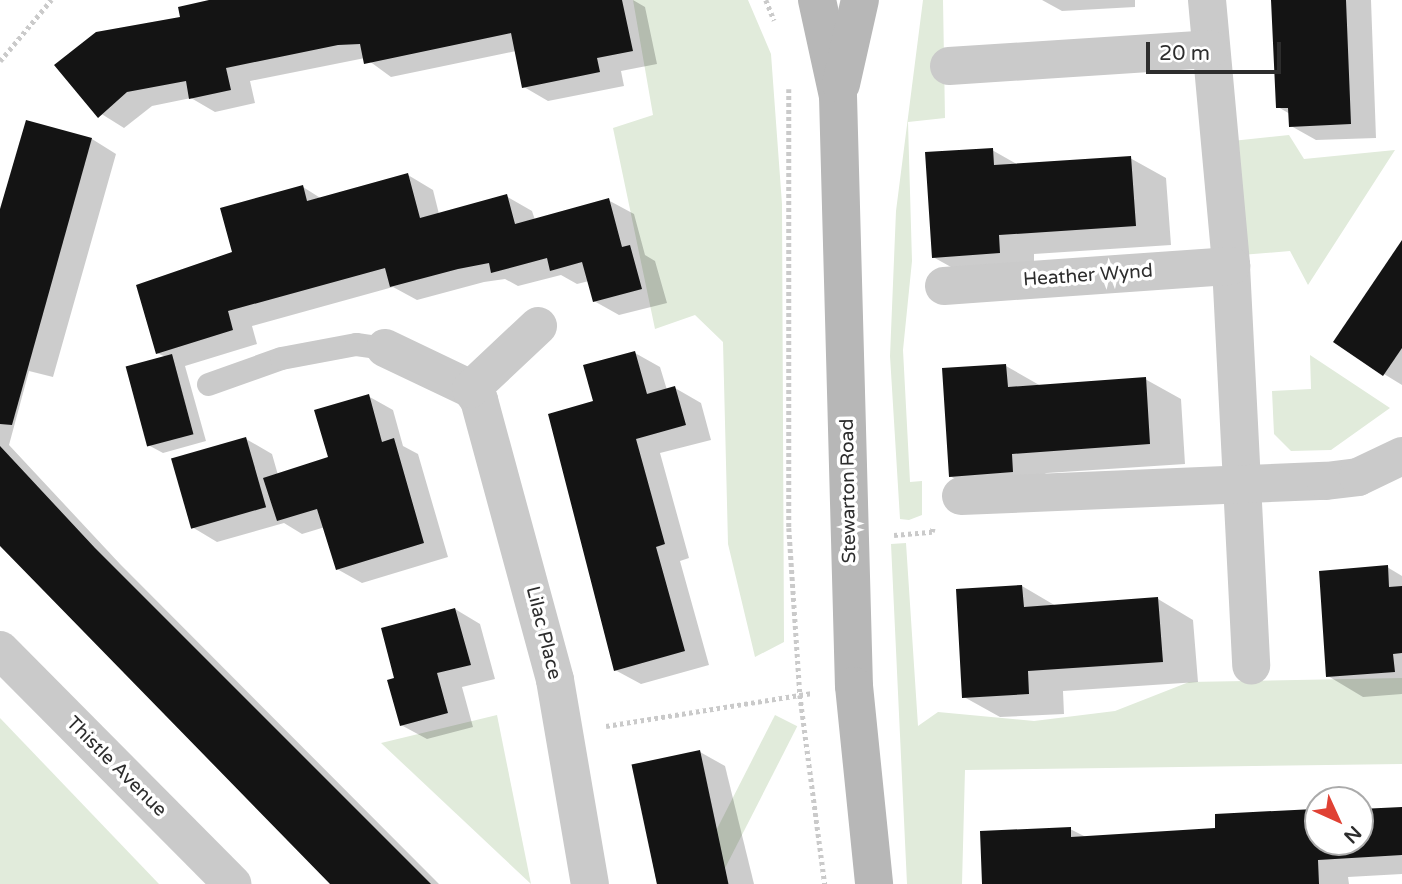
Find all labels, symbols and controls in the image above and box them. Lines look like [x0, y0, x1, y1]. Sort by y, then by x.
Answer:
scale bar [1150, 28, 1285, 72]
text: 20 m [1159, 41, 1210, 66]
street label: Heather Wynd [1022, 260, 1154, 292]
street label: Stewarton Road [836, 418, 862, 564]
street label: Lilac Place [520, 584, 566, 682]
street label: Thistle Avenue [61, 712, 171, 822]
north arrow [1304, 786, 1374, 856]
text: N [1339, 821, 1366, 848]

